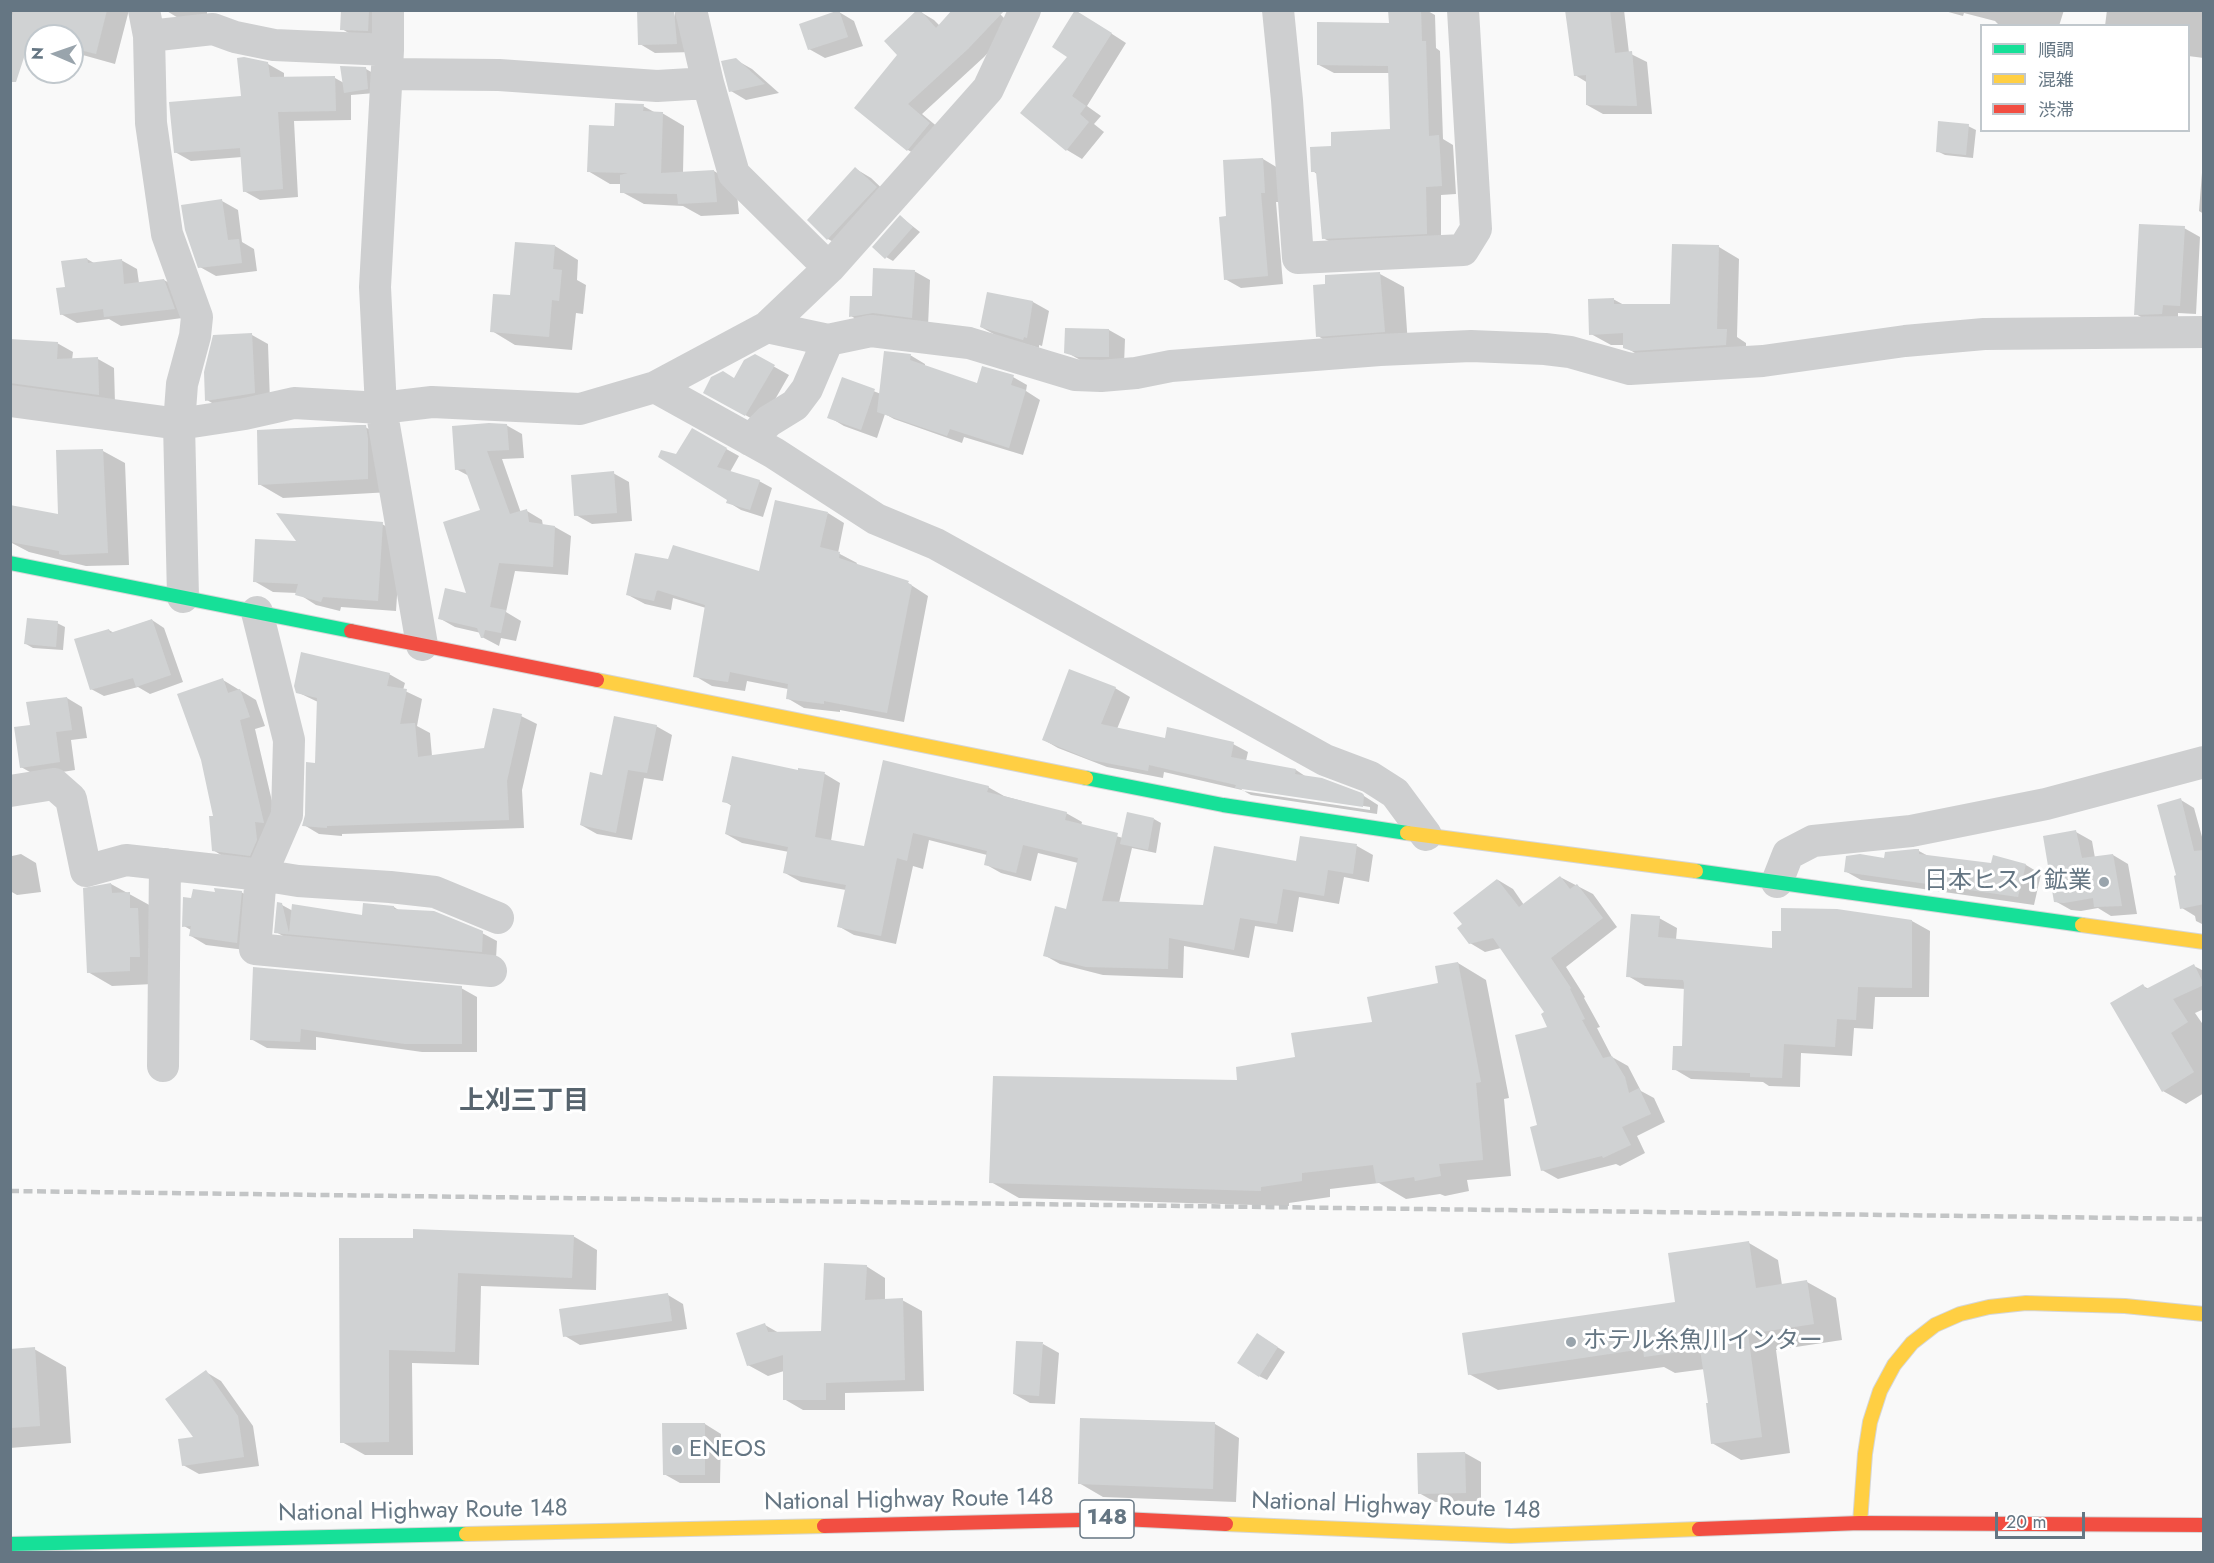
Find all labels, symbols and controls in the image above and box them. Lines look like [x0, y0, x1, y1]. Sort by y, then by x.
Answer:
north arrow [24, 24, 84, 84]
legend [1980, 24, 2190, 132]
text: 順調 [2038, 37, 2074, 63]
text: N [26, 47, 49, 60]
text: 混雑 [2038, 67, 2074, 93]
text: 渋滞 [2038, 97, 2074, 123]
place label: 日本ヒスイ鉱業 [1924, 868, 2092, 896]
marker: 日本ヒスイ鉱業 [2097, 875, 2111, 889]
district label: 上刈三丁目 [459, 1087, 589, 1119]
place label: ホテル糸魚川インター [1583, 1328, 1823, 1356]
marker: ホテル糸魚川インター [1564, 1335, 1578, 1349]
place label: ENEOS [689, 1436, 766, 1464]
marker: ENEOS [670, 1443, 684, 1457]
street label: National Highway Route 148 [764, 1484, 1054, 1518]
street label: National Highway Route 148 [1251, 1488, 1541, 1526]
street label: National Highway Route 148 [278, 1495, 568, 1529]
road number: 148 [1080, 1500, 1134, 1538]
scale bar [1998, 1500, 2088, 1538]
text: 20 m [2006, 1509, 2046, 1535]

